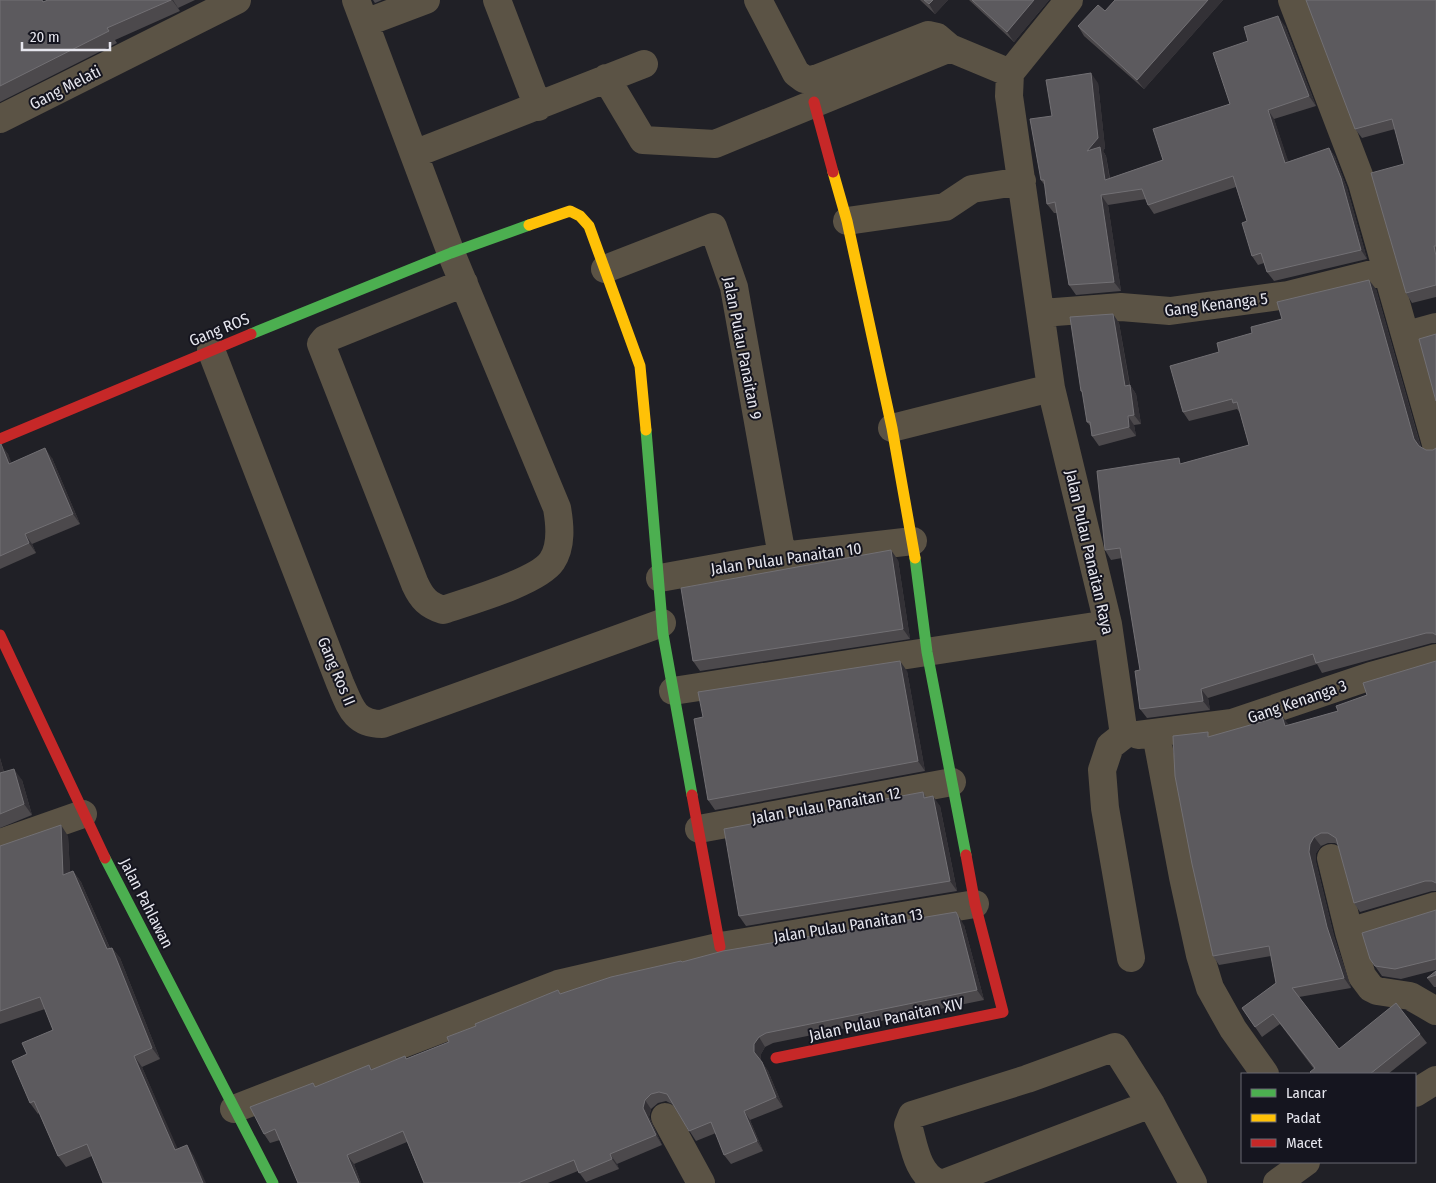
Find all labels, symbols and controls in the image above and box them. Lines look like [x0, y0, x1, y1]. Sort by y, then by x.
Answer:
scale bar [22, 20, 110, 52]
text: 20 m [30, 28, 60, 46]
street label: Gang Melati [26, 61, 104, 113]
street label: Jalan Pulau Panaitan 9 [719, 275, 766, 421]
street label: Gang Kenanga 5 [1163, 289, 1269, 320]
street label: Gang ROS [186, 309, 252, 350]
street label: Jalan Pulau Panaitan Raya [1061, 468, 1118, 636]
street label: Jalan Pulau Panaitan 10 [709, 539, 863, 578]
street label: Gang Ros II [314, 634, 359, 708]
street label: Gang Kenanga 3 [1245, 676, 1349, 727]
street label: Jalan Pulau Panaitan 12 [750, 783, 902, 828]
street label: Jalan Pahlawan [116, 855, 177, 951]
street label: Jalan Pulau Panaitan 13 [772, 904, 924, 947]
street label: Jalan Pulau Panaitan XIV [807, 994, 966, 1045]
legend [1241, 1073, 1416, 1163]
text: Lancar [1286, 1084, 1327, 1102]
text: Padat [1286, 1109, 1321, 1127]
text: Macet [1286, 1134, 1323, 1152]

